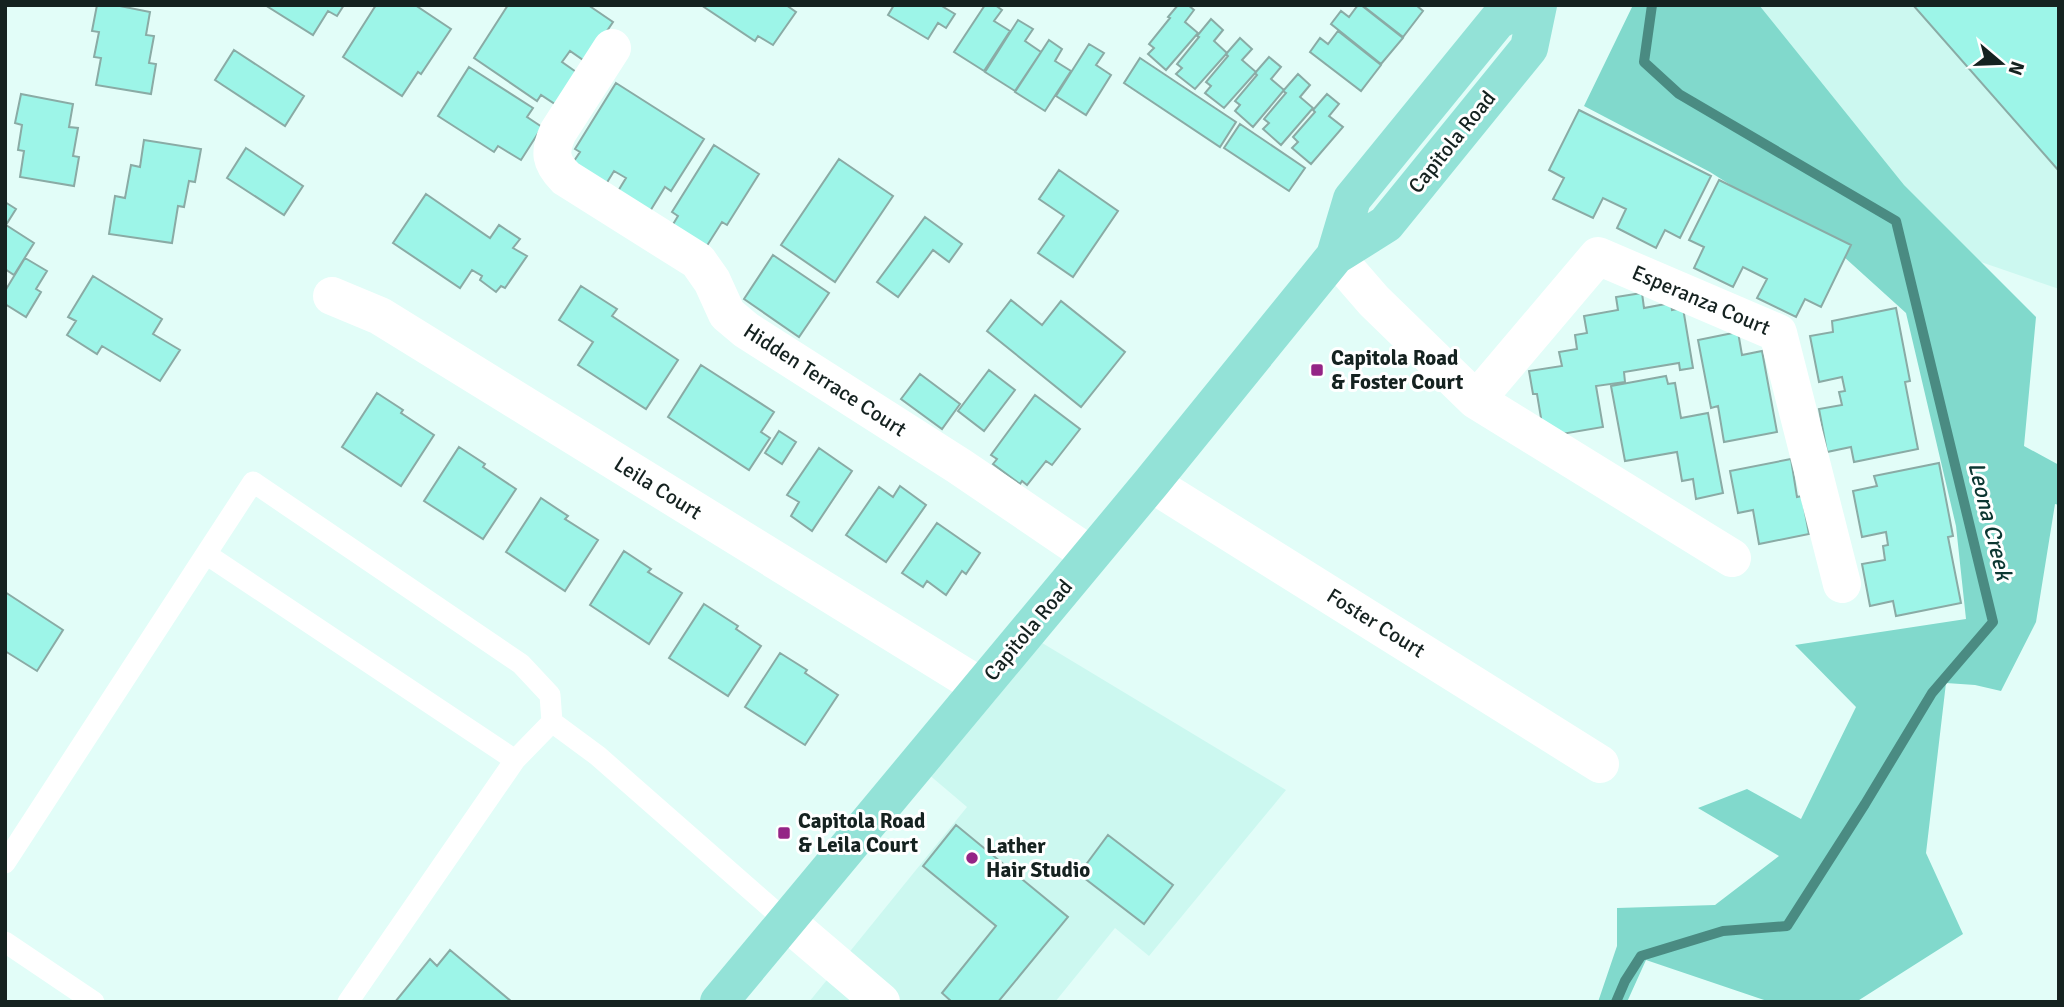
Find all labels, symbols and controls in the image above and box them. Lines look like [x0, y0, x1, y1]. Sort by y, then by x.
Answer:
north arrow [1966, 28, 2036, 98]
text: N [2003, 58, 2030, 78]
street label: Capitola Road [1403, 85, 1501, 199]
street label: Esperanza Court [1628, 259, 1774, 341]
street label: Hidden Terrace Court [739, 318, 911, 442]
place label: Capitola Road & Foster Court [1331, 345, 1464, 395]
marker: Capitola Road & Foster Court [1309, 362, 1325, 378]
street label: Leila Court [609, 451, 707, 525]
water label: Leona Creek [1961, 459, 2019, 585]
street label: Capitola Road [978, 574, 1078, 686]
street label: Foster Court [1322, 583, 1430, 663]
place label: Capitola Road & Leila Court [798, 808, 925, 858]
marker: Capitola Road & Leila Court [776, 825, 792, 841]
place label: Lather Hair Studio [986, 833, 1090, 883]
marker: Lather Hair Studio [964, 850, 980, 866]

